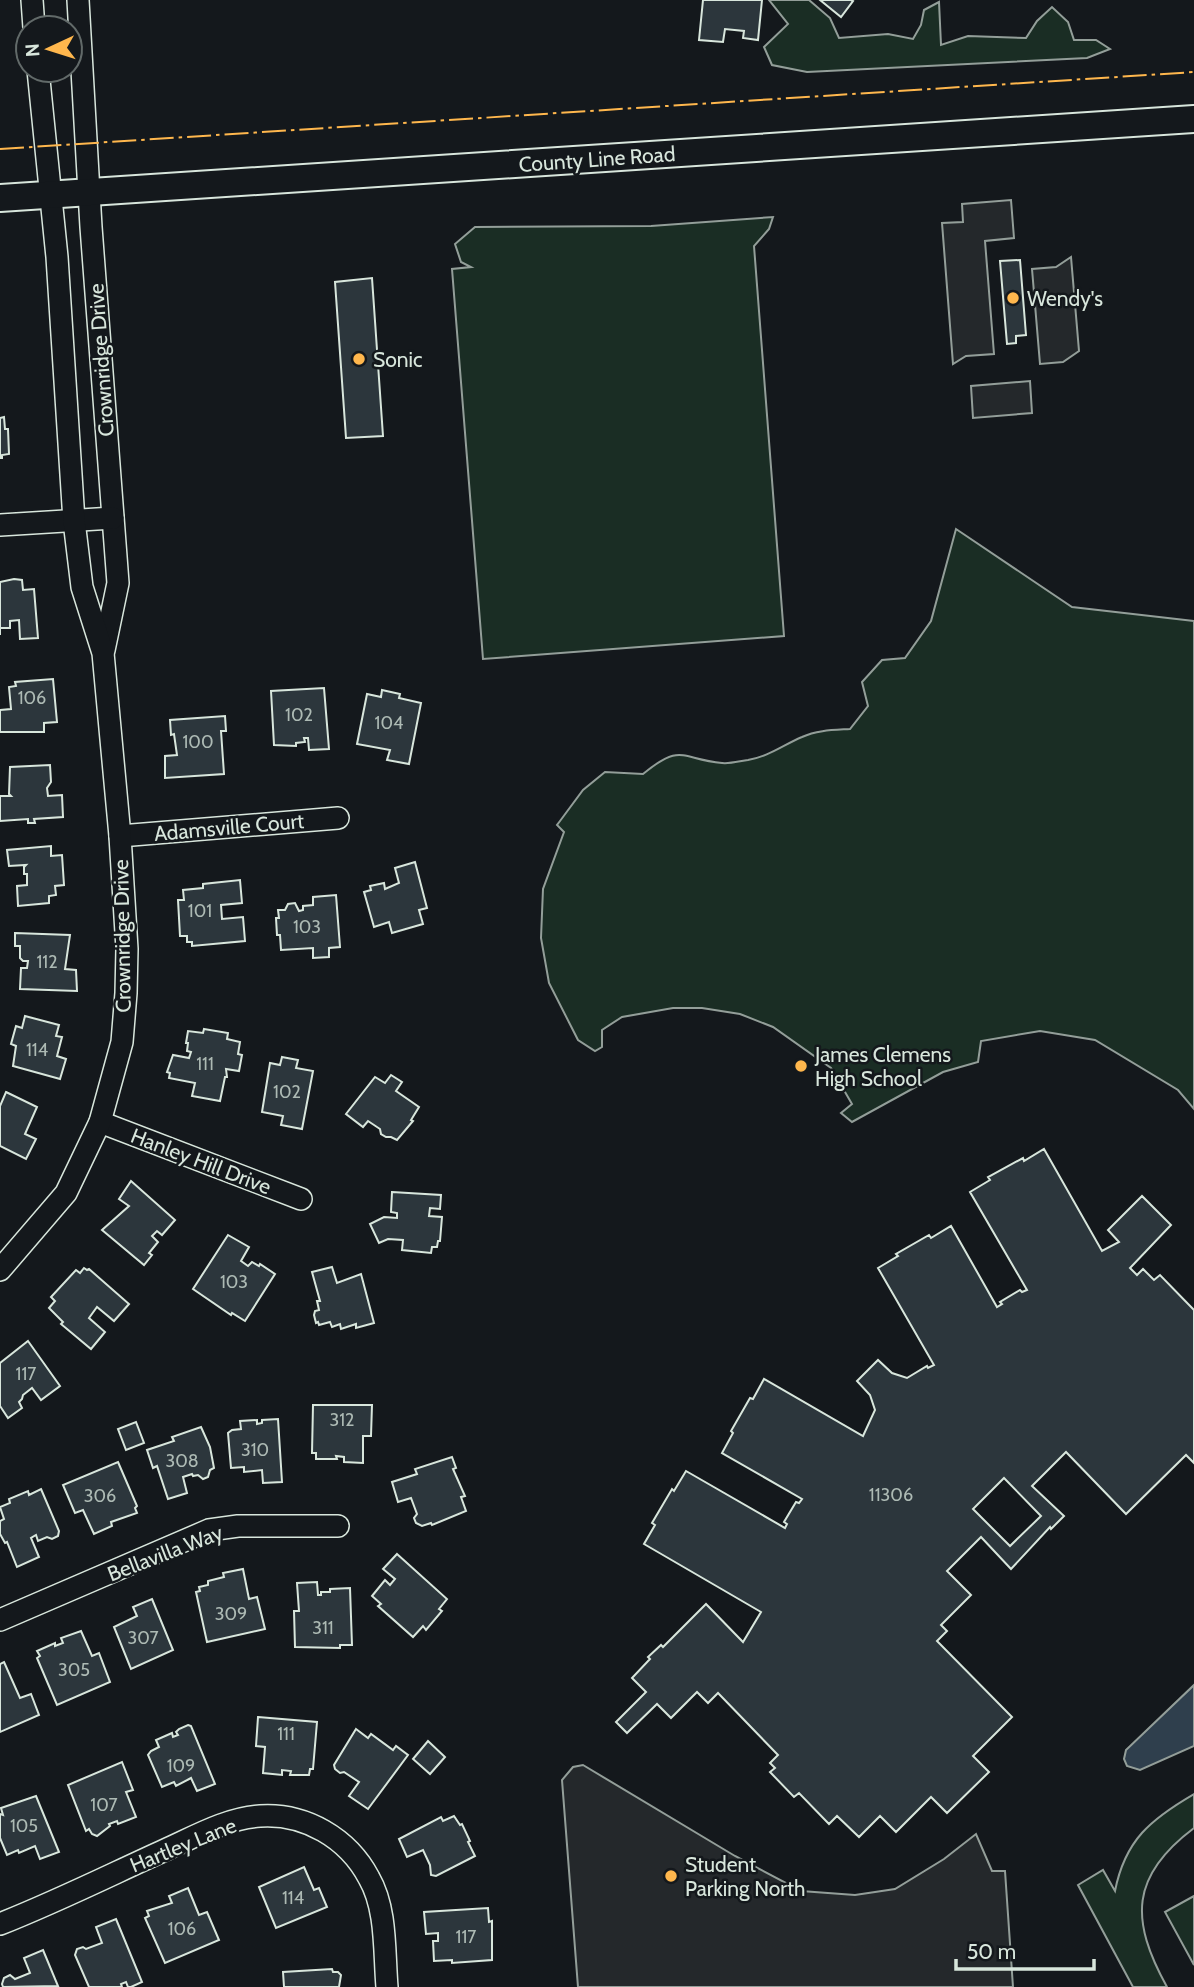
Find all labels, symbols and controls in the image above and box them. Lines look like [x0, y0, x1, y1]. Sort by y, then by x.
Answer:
north arrow [14, 14, 84, 84]
text: N [21, 43, 44, 58]
street label: County Line Road [518, 141, 676, 177]
street label: Crownridge Drive [83, 282, 119, 437]
place label: Wendy's [1027, 286, 1103, 311]
marker: Wendy's [1005, 290, 1021, 306]
place label: Sonic [373, 347, 423, 372]
marker: Sonic [351, 351, 367, 367]
house number: 106 [18, 687, 46, 709]
house number: 102 [285, 704, 313, 726]
house number: 104 [375, 712, 403, 734]
house number: 100 [183, 731, 214, 753]
street label: Adamsville Court [153, 808, 305, 846]
street label: Crownridge Drive [108, 859, 136, 1013]
house number: 101 [188, 900, 212, 922]
house number: 103 [293, 916, 321, 938]
house number: 112 [36, 951, 58, 973]
house number: 114 [26, 1039, 48, 1061]
place label: James Clemens High School [814, 1042, 951, 1091]
house number: 111 [196, 1053, 214, 1075]
marker: James Clemens High School [793, 1058, 809, 1074]
house number: 102 [273, 1081, 301, 1103]
street label: Hanley Hill Drive [127, 1123, 275, 1199]
house number: 103 [220, 1271, 248, 1293]
house number: 117 [16, 1363, 36, 1385]
house number: 312 [329, 1409, 355, 1431]
house number: 310 [241, 1439, 269, 1461]
house number: 308 [165, 1450, 199, 1472]
house number: 11306 [869, 1484, 913, 1506]
house number: 306 [84, 1485, 116, 1507]
street label: Bellavilla Way [104, 1519, 227, 1586]
house number: 309 [215, 1603, 247, 1625]
house number: 311 [312, 1617, 334, 1639]
house number: 307 [127, 1627, 159, 1649]
house number: 305 [58, 1659, 90, 1681]
house number: 111 [277, 1723, 295, 1745]
house number: 109 [167, 1755, 195, 1777]
house number: 107 [90, 1794, 118, 1816]
street label: Hartley Lane [126, 1812, 240, 1878]
house number: 105 [10, 1815, 38, 1837]
place label: Student Parking North [685, 1852, 805, 1901]
marker: Student Parking North [663, 1868, 679, 1884]
house number: 114 [282, 1887, 304, 1909]
house number: 106 [168, 1918, 196, 1940]
house number: 117 [456, 1926, 476, 1948]
scale bar [956, 1927, 1094, 1971]
text: 50 m [967, 1939, 1016, 1964]

